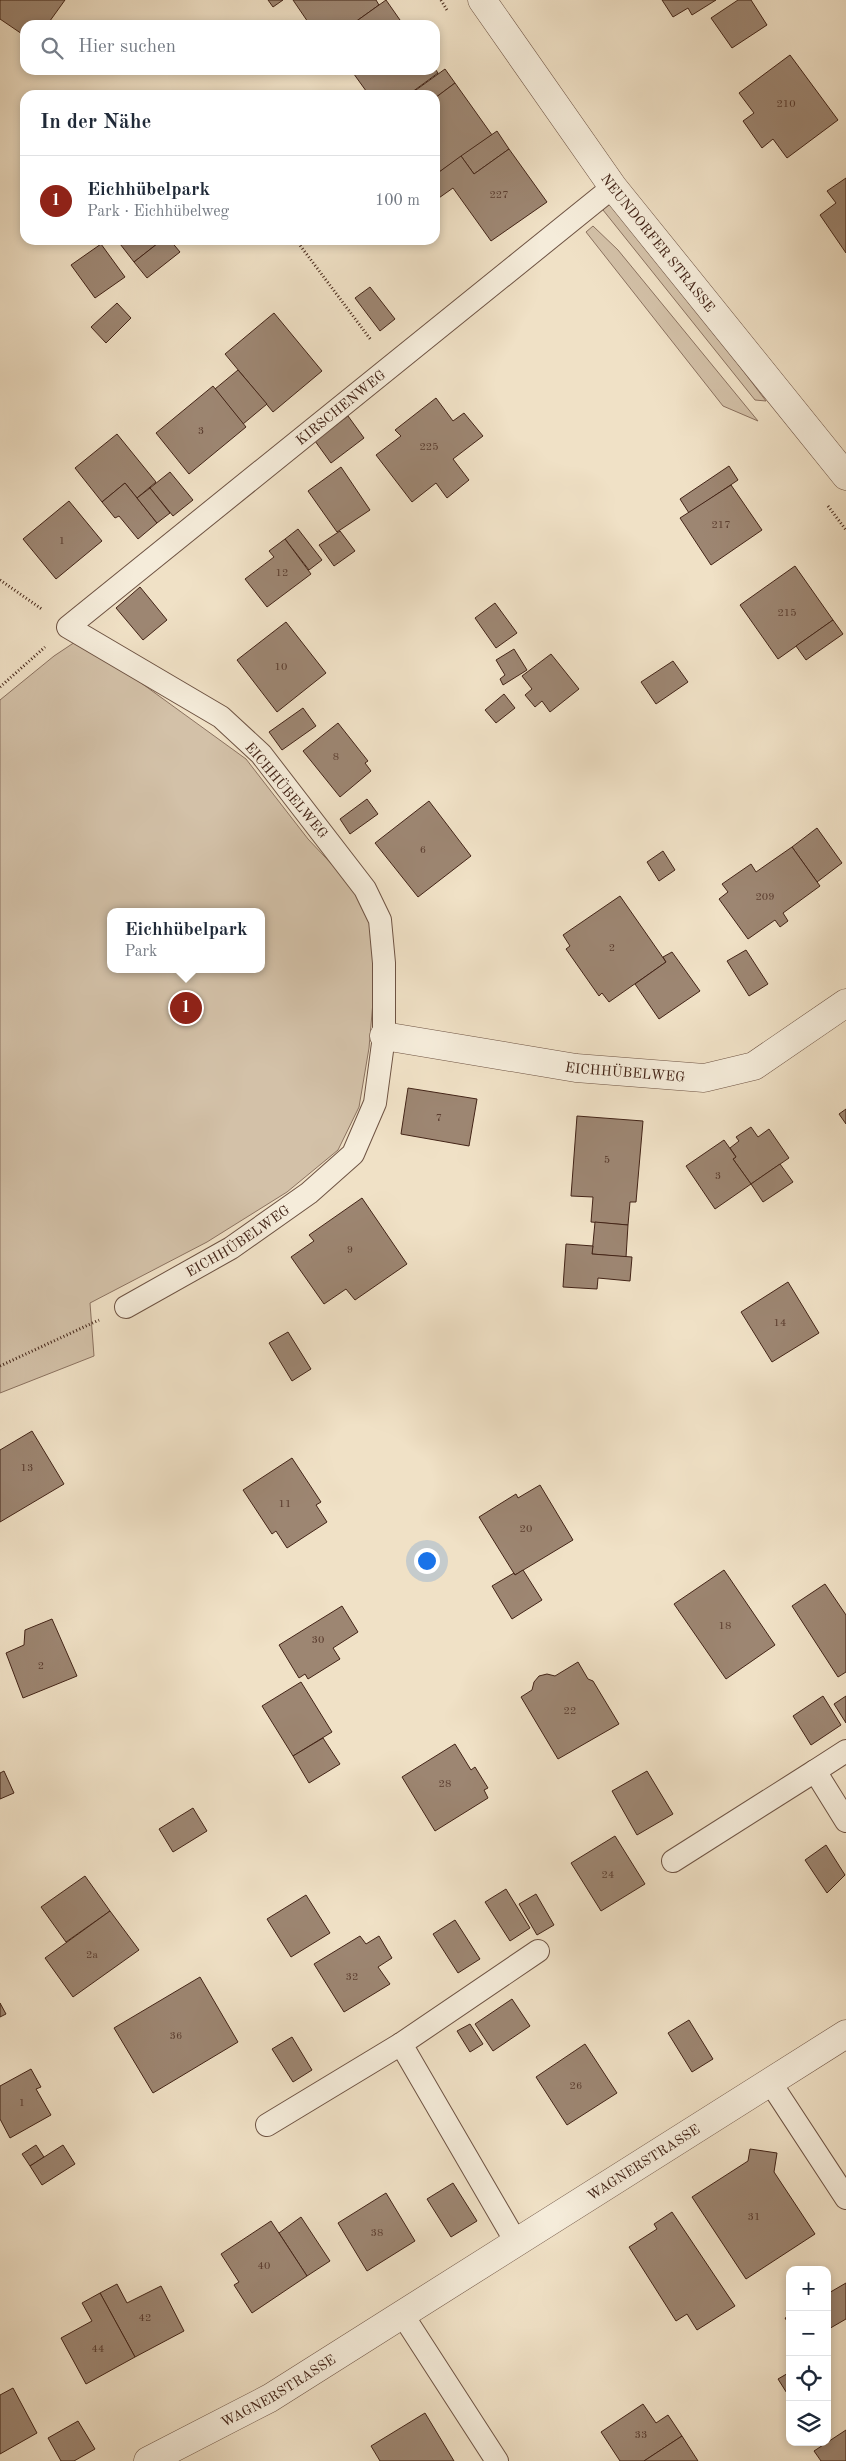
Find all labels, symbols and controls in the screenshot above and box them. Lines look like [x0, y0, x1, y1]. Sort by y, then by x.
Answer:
search box [20, 20, 440, 75]
icon: search [38, 34, 66, 62]
text: Hier suchen [78, 38, 176, 57]
house number: 210 [776, 99, 796, 110]
text: In der Nähe [40, 112, 151, 133]
street label: NEUNDORFER STRASSE [598, 172, 717, 315]
text: Eichhübelpark [87, 181, 210, 200]
house number: 227 [489, 190, 509, 201]
text: 1 [51, 193, 61, 209]
text: 100 m [375, 193, 420, 209]
text: Park · Eichhübelweg [87, 204, 229, 220]
street label: KIRSCHENWEG [294, 368, 388, 448]
house number: 3 [198, 426, 204, 437]
house number: 225 [419, 442, 439, 453]
house number: 217 [711, 520, 731, 531]
house number: 1 [59, 536, 65, 547]
house number: 12 [276, 568, 288, 579]
house number: 215 [777, 608, 797, 619]
house number: 10 [275, 662, 287, 673]
street label: EICHHÜBELWEG [242, 738, 333, 841]
house number: 8 [333, 752, 339, 763]
house number: 6 [420, 845, 426, 856]
house number: 209 [755, 892, 775, 903]
popup [107, 908, 265, 973]
text: Eichhübelpark [124, 921, 248, 940]
house number: 2 [609, 943, 615, 954]
text: Park [124, 944, 157, 960]
pin: 1 [170, 989, 202, 1027]
street label: EICHHÜBELWEG [564, 1060, 686, 1085]
house number: 7 [436, 1113, 442, 1124]
house number: 5 [604, 1155, 610, 1166]
house number: 3 [715, 1171, 721, 1182]
street label: EICHHÜBELWEG [184, 1203, 293, 1280]
house number: 9 [347, 1245, 353, 1256]
house number: 14 [774, 1318, 786, 1329]
house number: 13 [21, 1463, 33, 1474]
house number: 11 [279, 1499, 291, 1510]
house number: 20 [520, 1524, 532, 1535]
your location [414, 1548, 440, 1574]
house number: 18 [719, 1621, 731, 1632]
house number: 30 [312, 1635, 324, 1646]
house number: 2 [38, 1661, 44, 1672]
house number: 22 [564, 1706, 576, 1717]
house number: 28 [439, 1779, 451, 1790]
house number: 24 [602, 1870, 614, 1881]
house number: 2a [86, 1950, 98, 1961]
house number: 32 [346, 1972, 358, 1983]
house number: 36 [170, 2031, 182, 2042]
house number: 26 [570, 2081, 582, 2092]
house number: 1 [19, 2098, 25, 2109]
street label: WAGNERSTRASSE [585, 2122, 703, 2204]
house number: 31 [748, 2212, 760, 2223]
house number: 38 [371, 2228, 383, 2239]
house number: 40 [258, 2261, 270, 2272]
map controls [786, 2266, 831, 2446]
button: + [786, 2266, 831, 2311]
button: − [786, 2311, 831, 2356]
house number: 42 [139, 2313, 151, 2324]
house number: 44 [92, 2344, 104, 2355]
street label: WAGNERSTRASSE [219, 2352, 338, 2430]
button: locate [786, 2356, 831, 2401]
button: layers [786, 2401, 831, 2446]
house number: 33 [635, 2430, 647, 2441]

